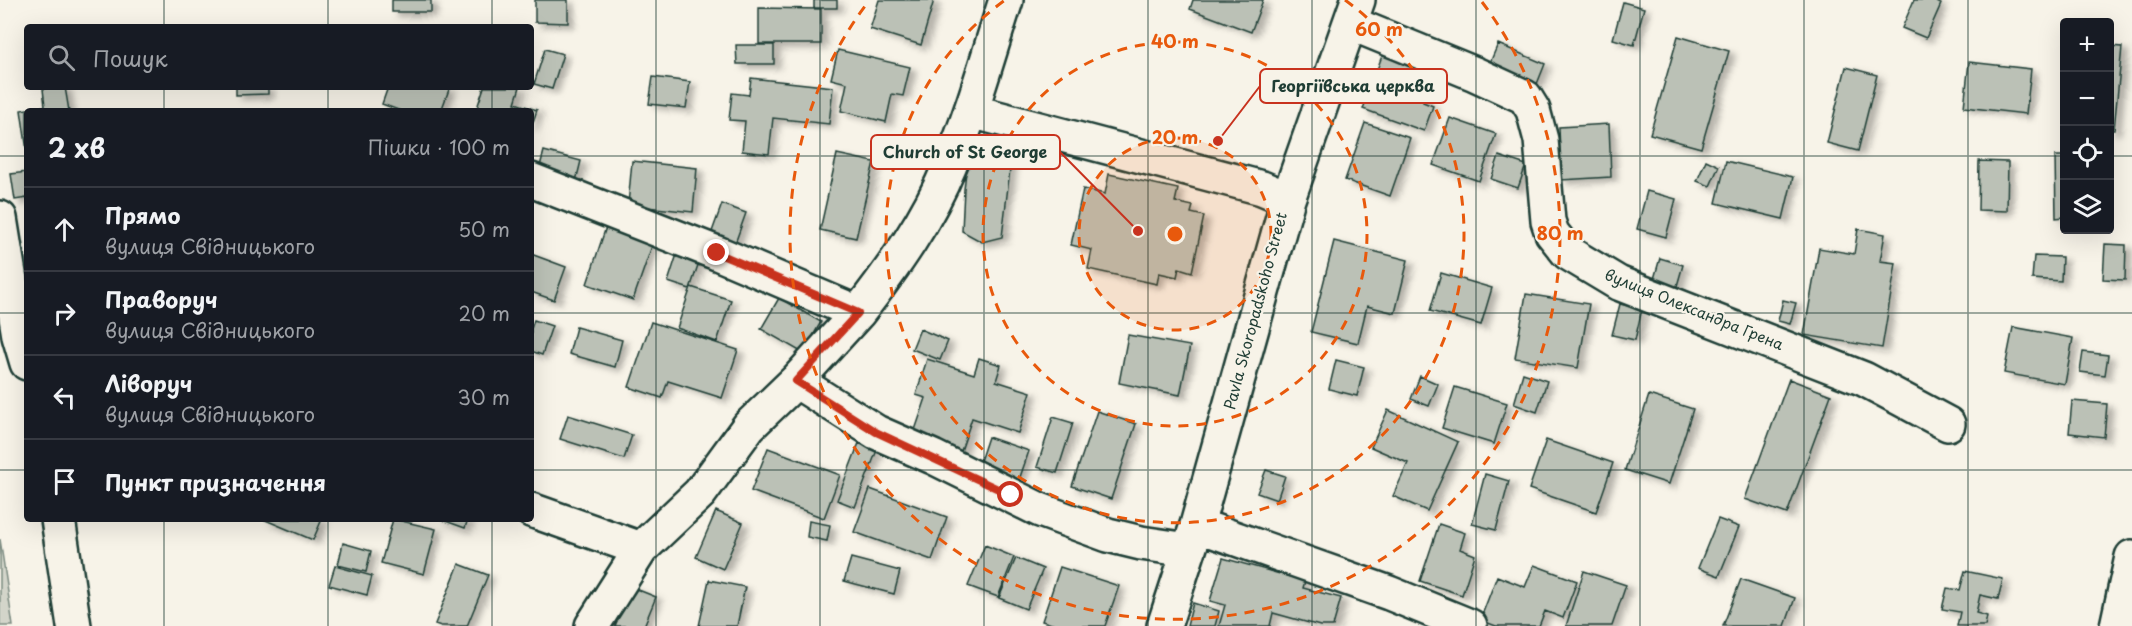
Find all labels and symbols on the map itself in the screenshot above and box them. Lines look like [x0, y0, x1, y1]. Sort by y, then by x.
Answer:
text: 60 m [1355, 15, 1403, 42]
text: 40 m [1151, 27, 1199, 54]
callout: Георгіївська церква [1260, 69, 1447, 103]
text: Георгіївська церква [1271, 73, 1435, 97]
text: 20 m [1152, 123, 1198, 150]
callout: Church of St George [871, 135, 1060, 169]
text: Church of St George [883, 139, 1047, 163]
street label: Pavla Skoropadskoho Street [1217, 209, 1292, 412]
text: 80 m [1536, 219, 1584, 246]
centre of rings [1165, 224, 1185, 244]
route end [703, 239, 729, 265]
street label: вулиця Олександра Грена [1602, 262, 1788, 355]
route start [997, 481, 1023, 507]

